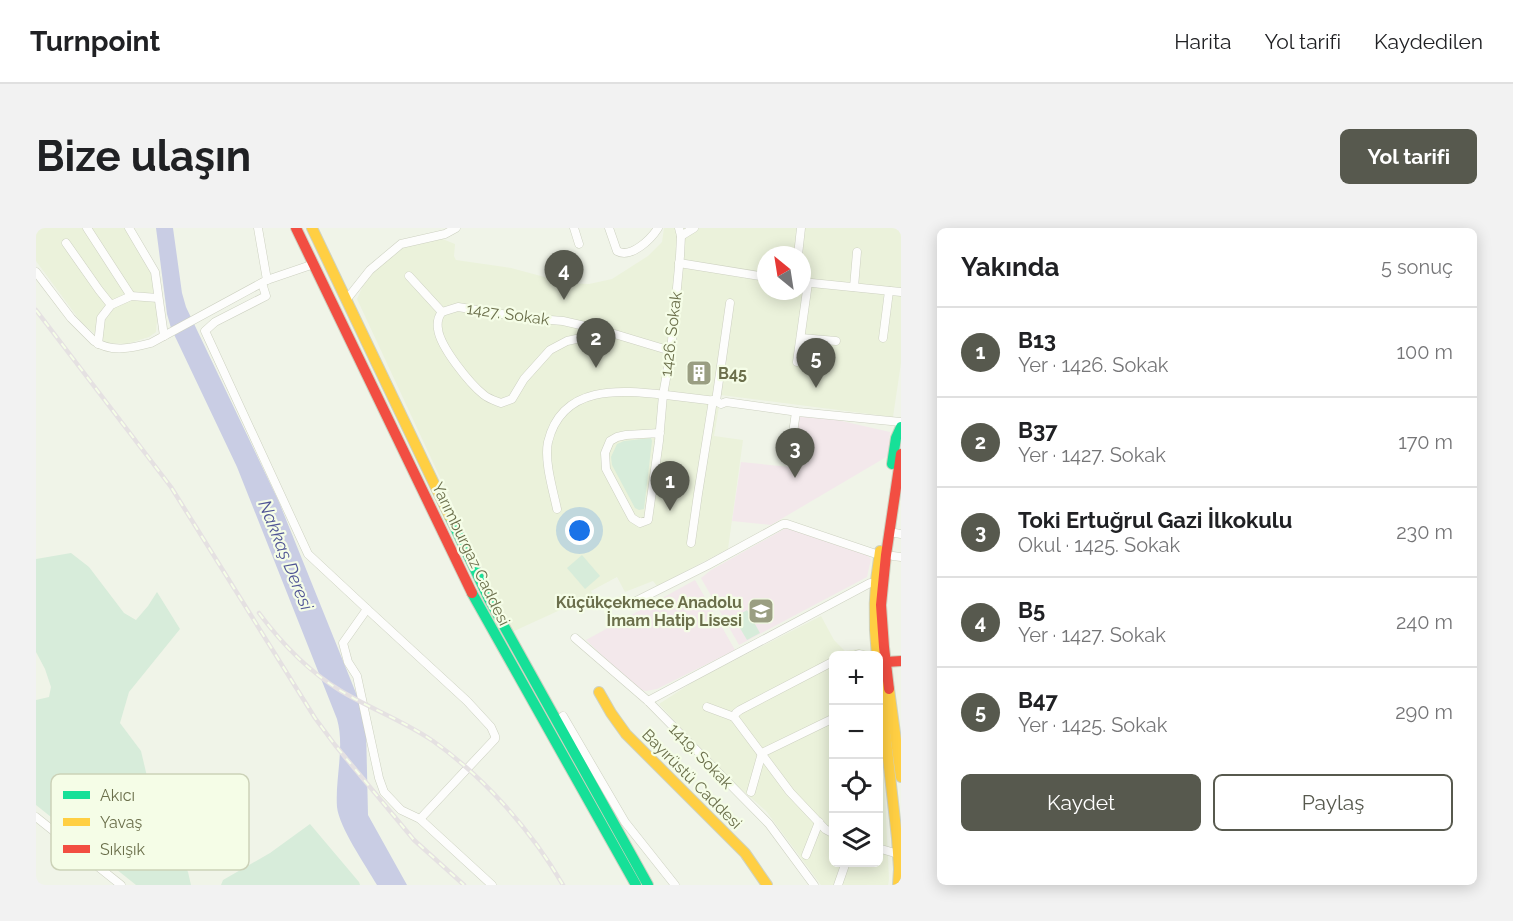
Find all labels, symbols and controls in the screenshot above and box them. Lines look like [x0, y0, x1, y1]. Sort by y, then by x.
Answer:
text: Turnpoint [30, 25, 160, 58]
text: Harita [1174, 29, 1231, 54]
text: Yol tarifi [1264, 29, 1341, 54]
text: Kaydedilen [1374, 29, 1483, 54]
button: Yol tarifi [1340, 129, 1477, 184]
text: Bize ulaşın [36, 132, 251, 181]
north arrow [757, 246, 811, 300]
pin: 4 [544, 250, 584, 300]
text: Yakında [961, 252, 1059, 282]
text: 5 sonuç [1381, 255, 1453, 279]
street label: 1426. Sokak [656, 290, 686, 378]
street label: 1427. Sokak [465, 299, 551, 329]
pin: 2 [576, 318, 616, 368]
text: B13 [1018, 327, 1056, 353]
pin: 5 [796, 338, 836, 388]
text: 1 [976, 340, 985, 364]
text: 100 m [1396, 340, 1453, 364]
text: Yer · 1426. Sokak [1018, 353, 1168, 377]
building icon: B45 [684, 358, 714, 388]
place label: B45 [718, 364, 747, 383]
text: B37 [1018, 417, 1058, 443]
pin: 3 [776, 428, 814, 478]
text: 2 [975, 430, 986, 454]
text: 170 m [1398, 430, 1453, 454]
text: Yer · 1427. Sokak [1018, 443, 1166, 467]
pin: 1 [650, 462, 690, 511]
street label: Yarımburgaz Caddesi [428, 479, 514, 629]
water label: Nakkaş Deresi [254, 497, 318, 614]
text: Toki Ertuğrul Gazi İlkokulu [1018, 507, 1292, 533]
your location [565, 516, 594, 545]
text: 3 [975, 520, 986, 544]
text: 230 m [1396, 520, 1453, 544]
text: Okul · 1425. Sokak [1018, 533, 1180, 557]
place label: Küçükçekmece Anadolu İmam Hatip Lisesi [556, 593, 742, 630]
school or university icon: Küçükçekmece Anadolu İmam Hatip Lisesi [746, 596, 776, 626]
text: B5 [1018, 597, 1045, 623]
text: 4 [975, 610, 986, 634]
text: 240 m [1396, 610, 1453, 634]
text: Yer · 1427. Sokak [1018, 623, 1166, 647]
map controls [829, 651, 883, 867]
button: + [829, 651, 883, 705]
text: B47 [1018, 687, 1058, 713]
text: 5 [975, 700, 986, 724]
text: 290 m [1395, 700, 1453, 724]
button: − [829, 705, 883, 759]
text: Yer · 1425. Sokak [1018, 713, 1167, 737]
street label: 1419. Sokak [665, 719, 737, 793]
street label: Bayırüstü Caddesi [638, 725, 746, 833]
button: locate [829, 759, 883, 813]
legend [51, 774, 249, 870]
button: Kaydet [961, 774, 1201, 831]
button: Paylaş [1213, 774, 1453, 831]
text: Akıcı [100, 786, 135, 805]
text: Yavaş [100, 813, 142, 832]
button: layers [829, 813, 883, 867]
text: Sıkışık [100, 840, 145, 859]

